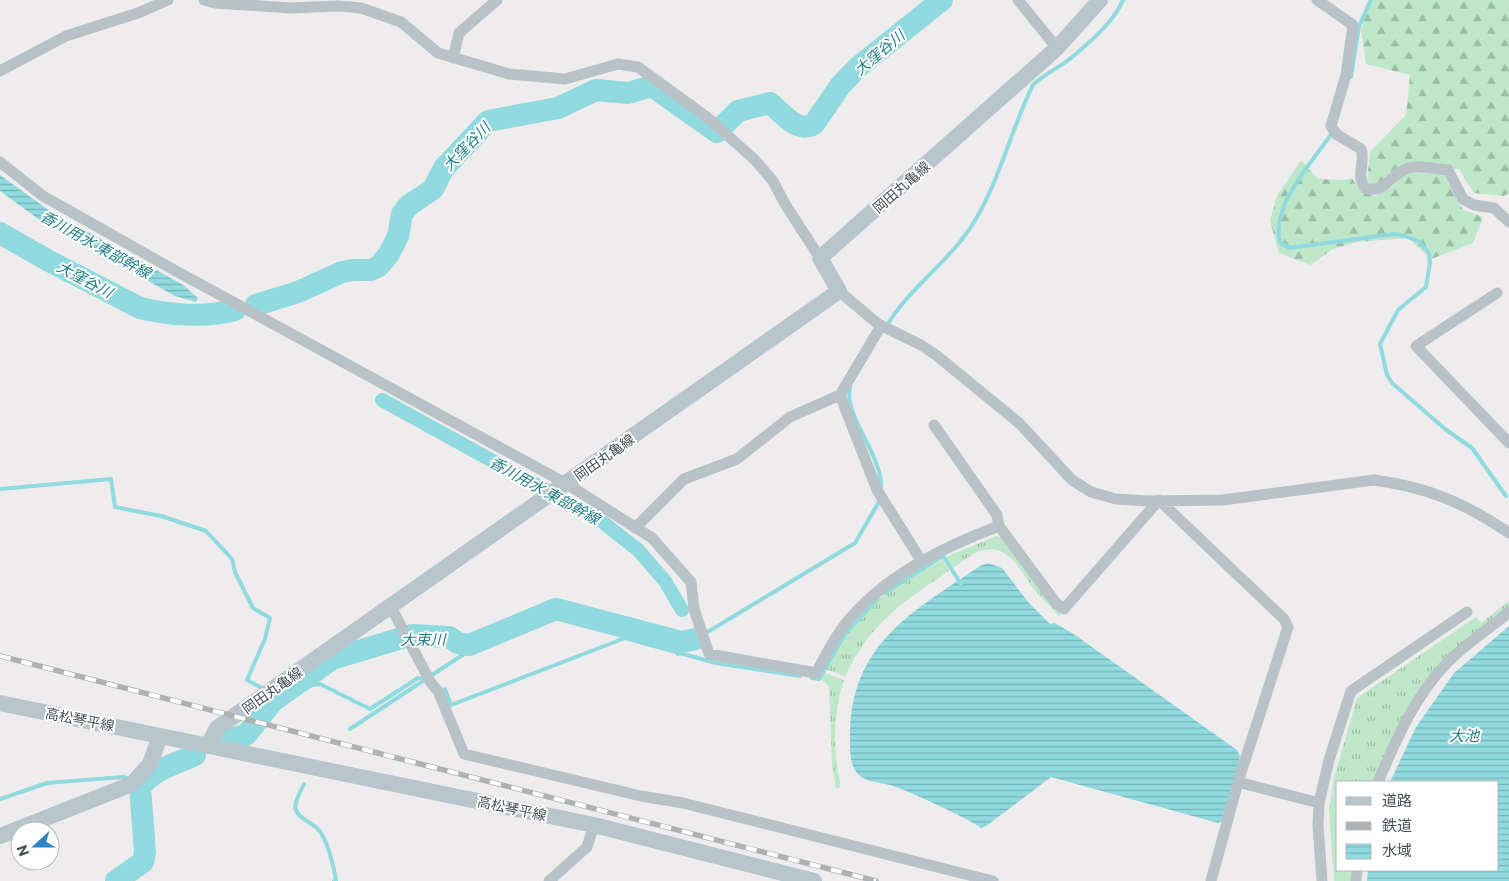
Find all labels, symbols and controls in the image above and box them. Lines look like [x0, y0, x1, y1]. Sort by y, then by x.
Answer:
water label: 大窪谷川 [850, 25, 909, 78]
water label: 大窪谷川 [439, 117, 495, 174]
street label: 岡田丸亀線 [869, 158, 933, 216]
water label: 香川用水 東部幹線 [38, 206, 156, 283]
water label: 大窪谷川 [54, 257, 117, 302]
street label: 岡田丸亀線 [570, 430, 638, 484]
water label: 香川用水 東部幹線 [487, 452, 605, 529]
water label: 大束川 [400, 630, 447, 648]
street label: 岡田丸亀線 [238, 663, 306, 717]
street label: 高松琴平線 [44, 704, 116, 734]
water label: 大池 [1449, 726, 1481, 744]
legend [1336, 781, 1499, 871]
text: 道路 [1382, 791, 1412, 809]
street label: 高松琴平線 [476, 792, 548, 824]
text: 鉄道 [1382, 816, 1412, 834]
north arrow [10, 821, 60, 871]
text: 水域 [1382, 841, 1412, 859]
text: N [13, 843, 32, 859]

